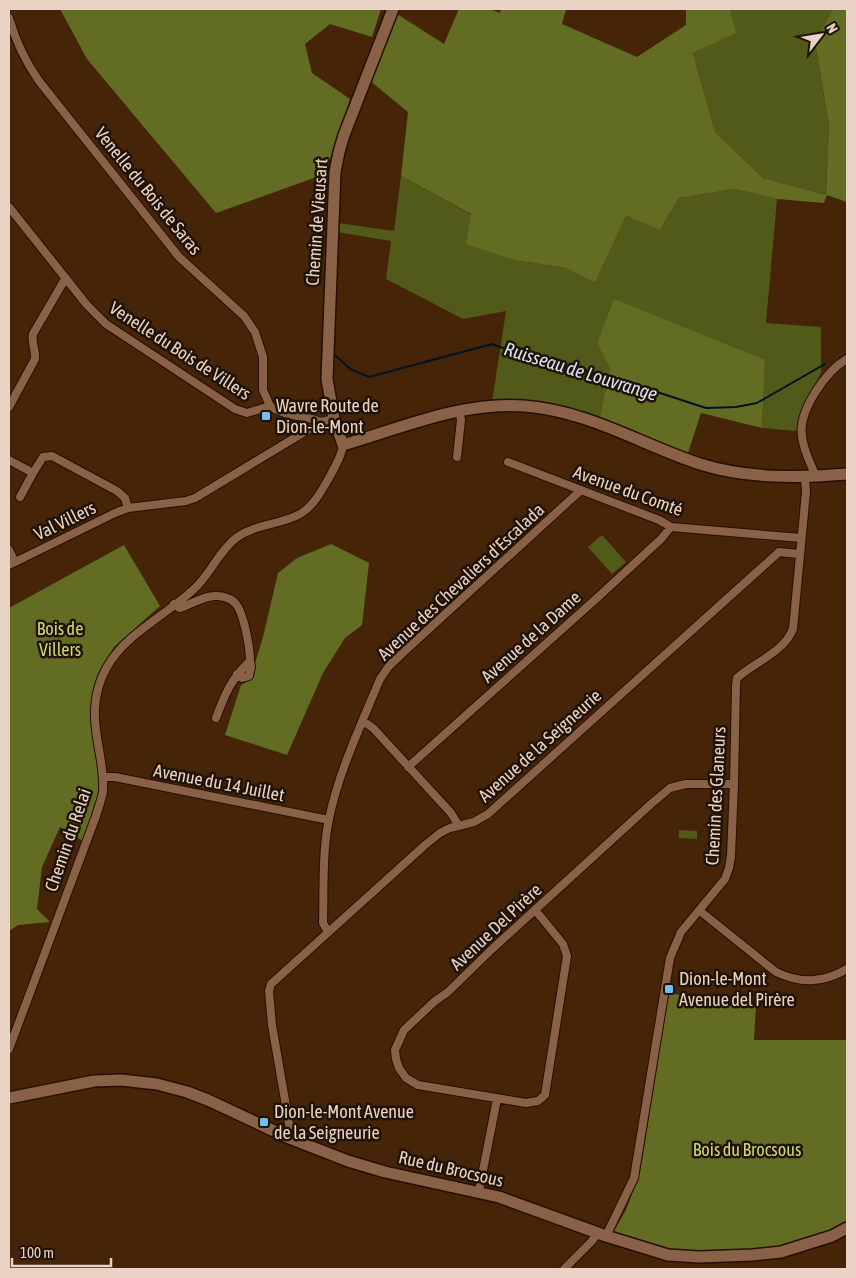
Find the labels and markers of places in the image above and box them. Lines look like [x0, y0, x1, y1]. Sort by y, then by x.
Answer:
place label: Wavre Route de Dion-le-Mont [276, 395, 379, 437]
marker: Wavre Route de Dion-le-Mont [260, 410, 272, 422]
place label: Dion-le-Mont Avenue del Pirère [679, 968, 795, 1010]
marker: Dion-le-Mont Avenue del Pirère [663, 983, 675, 995]
place label: Dion-le-Mont Avenue de la Seigneurie [274, 1101, 414, 1143]
marker: Dion-le-Mont Avenue de la Seigneurie [258, 1116, 270, 1128]

